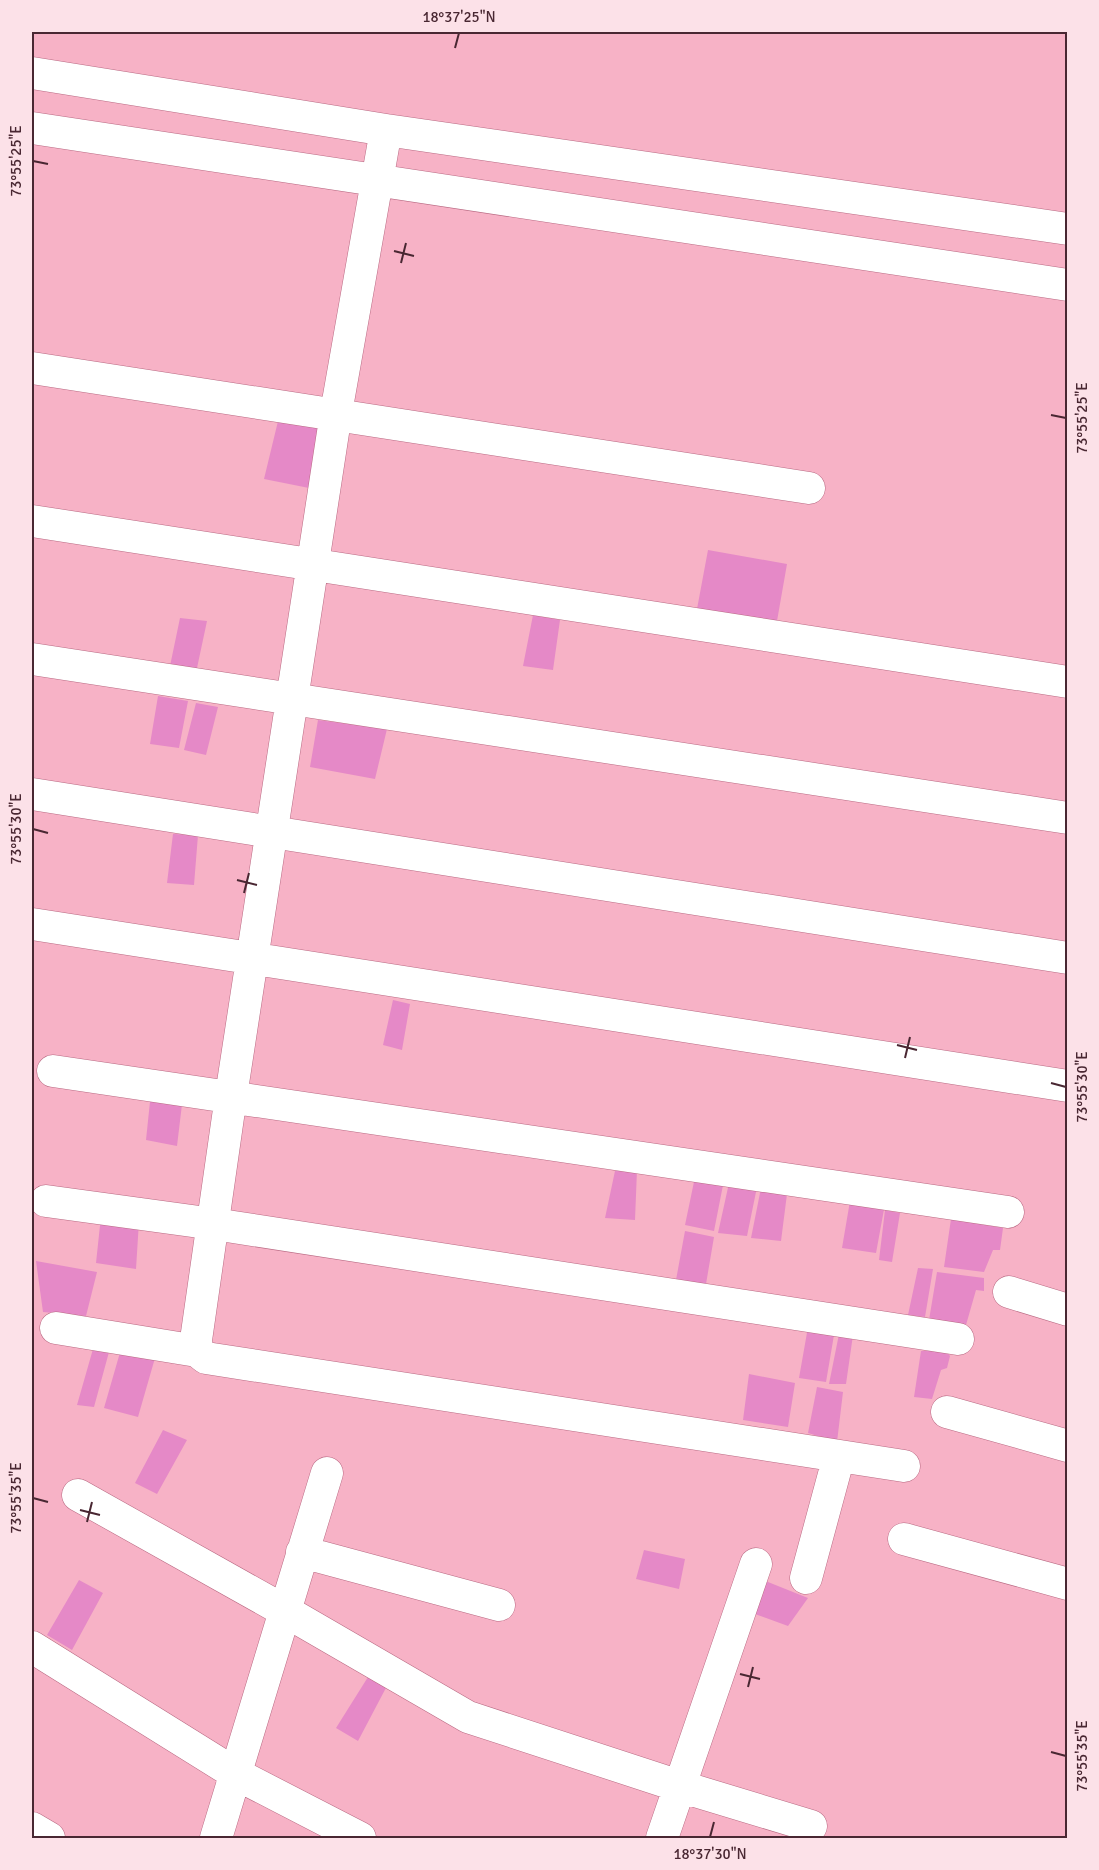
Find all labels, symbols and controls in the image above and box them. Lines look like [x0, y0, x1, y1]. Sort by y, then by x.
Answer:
text: 18°37'25"N [422, 8, 496, 26]
text: 73°55'25"E [7, 125, 25, 197]
text: 73°55'25"E [1073, 382, 1091, 454]
text: 73°55'30"E [7, 793, 25, 865]
text: 73°55'30"E [1073, 1051, 1091, 1123]
text: 73°55'35"E [7, 1462, 25, 1534]
text: 73°55'35"E [1073, 1720, 1091, 1792]
text: 18°37'30"N [673, 1845, 747, 1863]

